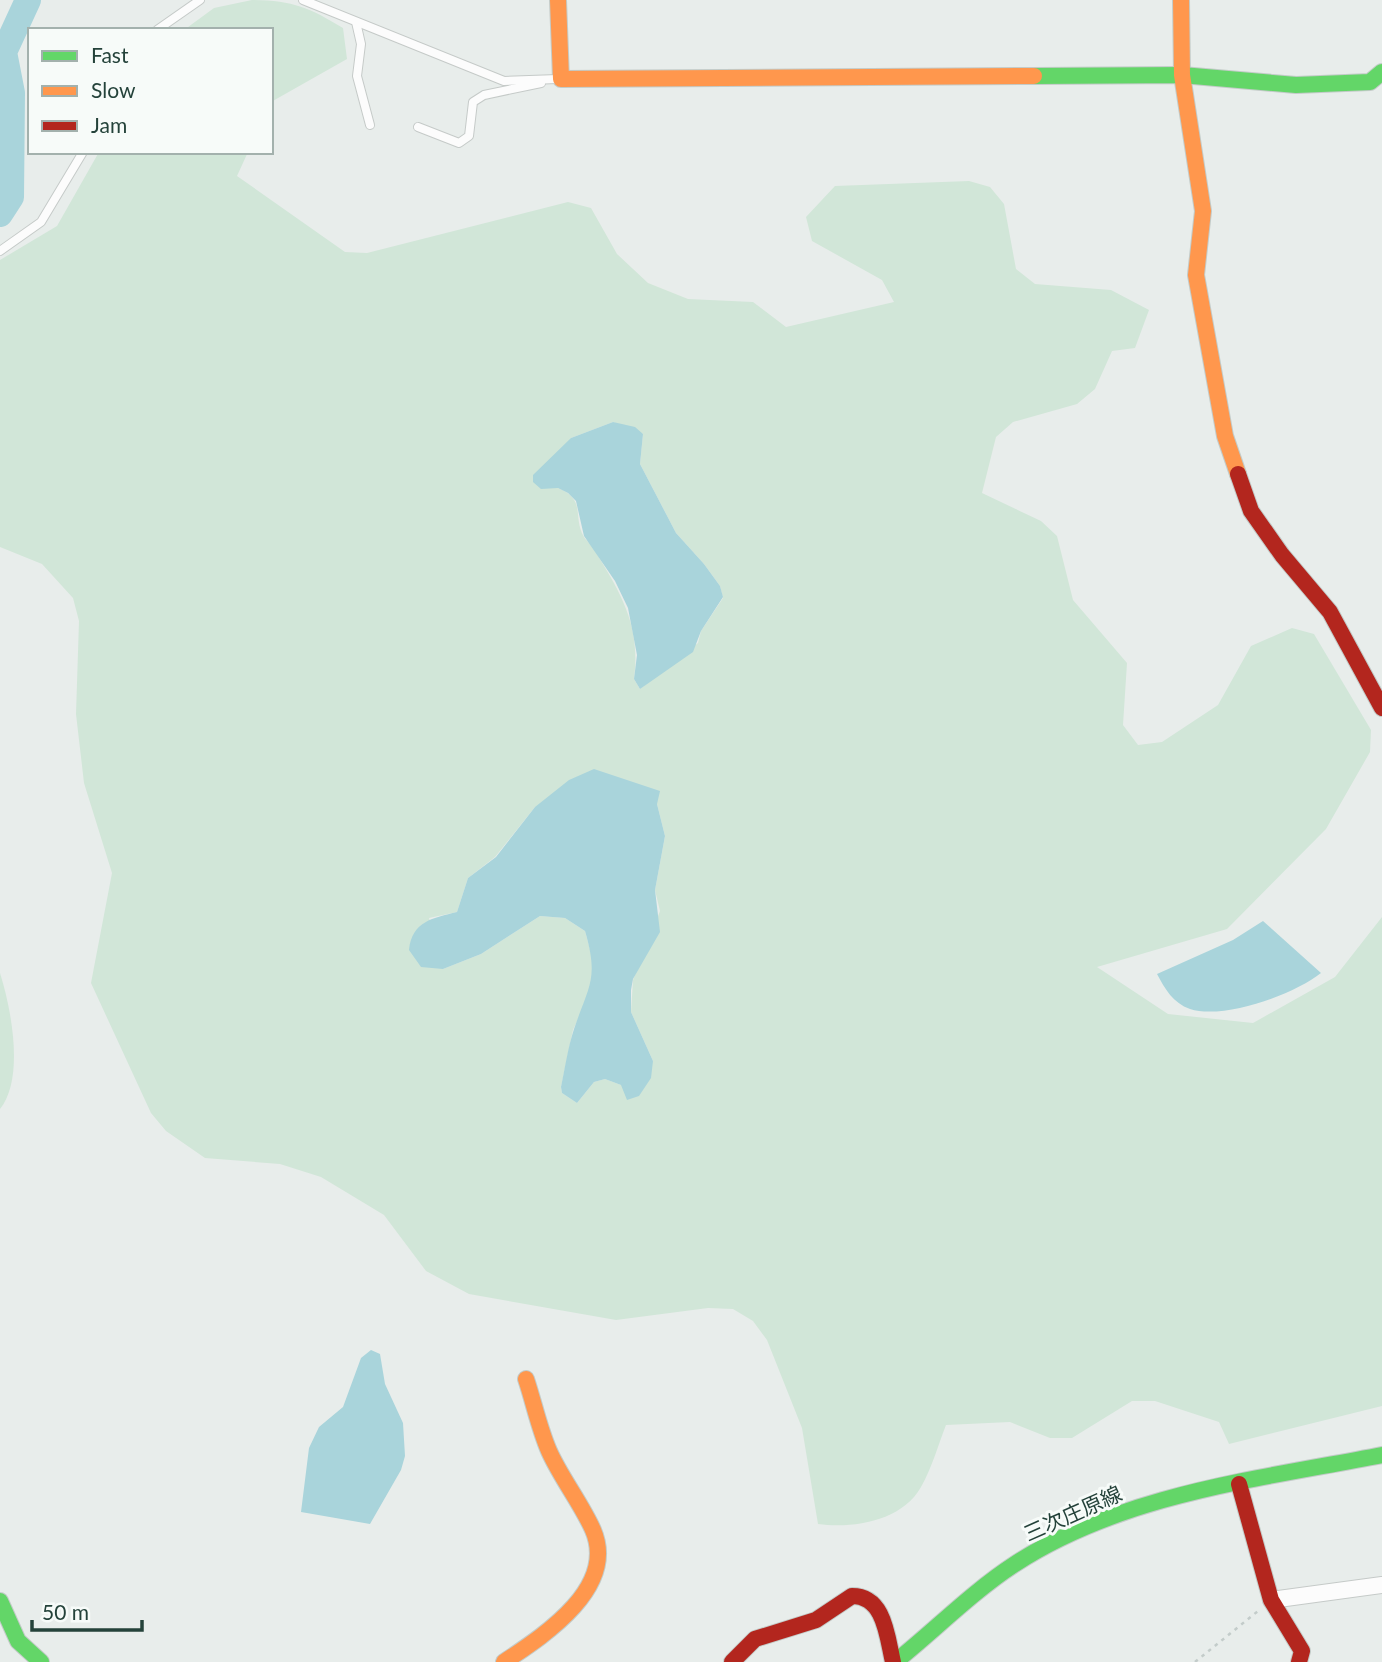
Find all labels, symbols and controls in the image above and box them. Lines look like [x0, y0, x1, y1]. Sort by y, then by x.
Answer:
legend [28, 28, 273, 154]
text: Fast [91, 42, 129, 67]
text: Slow [91, 77, 136, 102]
text: Jam [91, 112, 127, 137]
street label: 三次庄原線 [1019, 1480, 1125, 1545]
scale bar [32, 1588, 142, 1632]
text: 50 m [42, 1599, 89, 1624]

